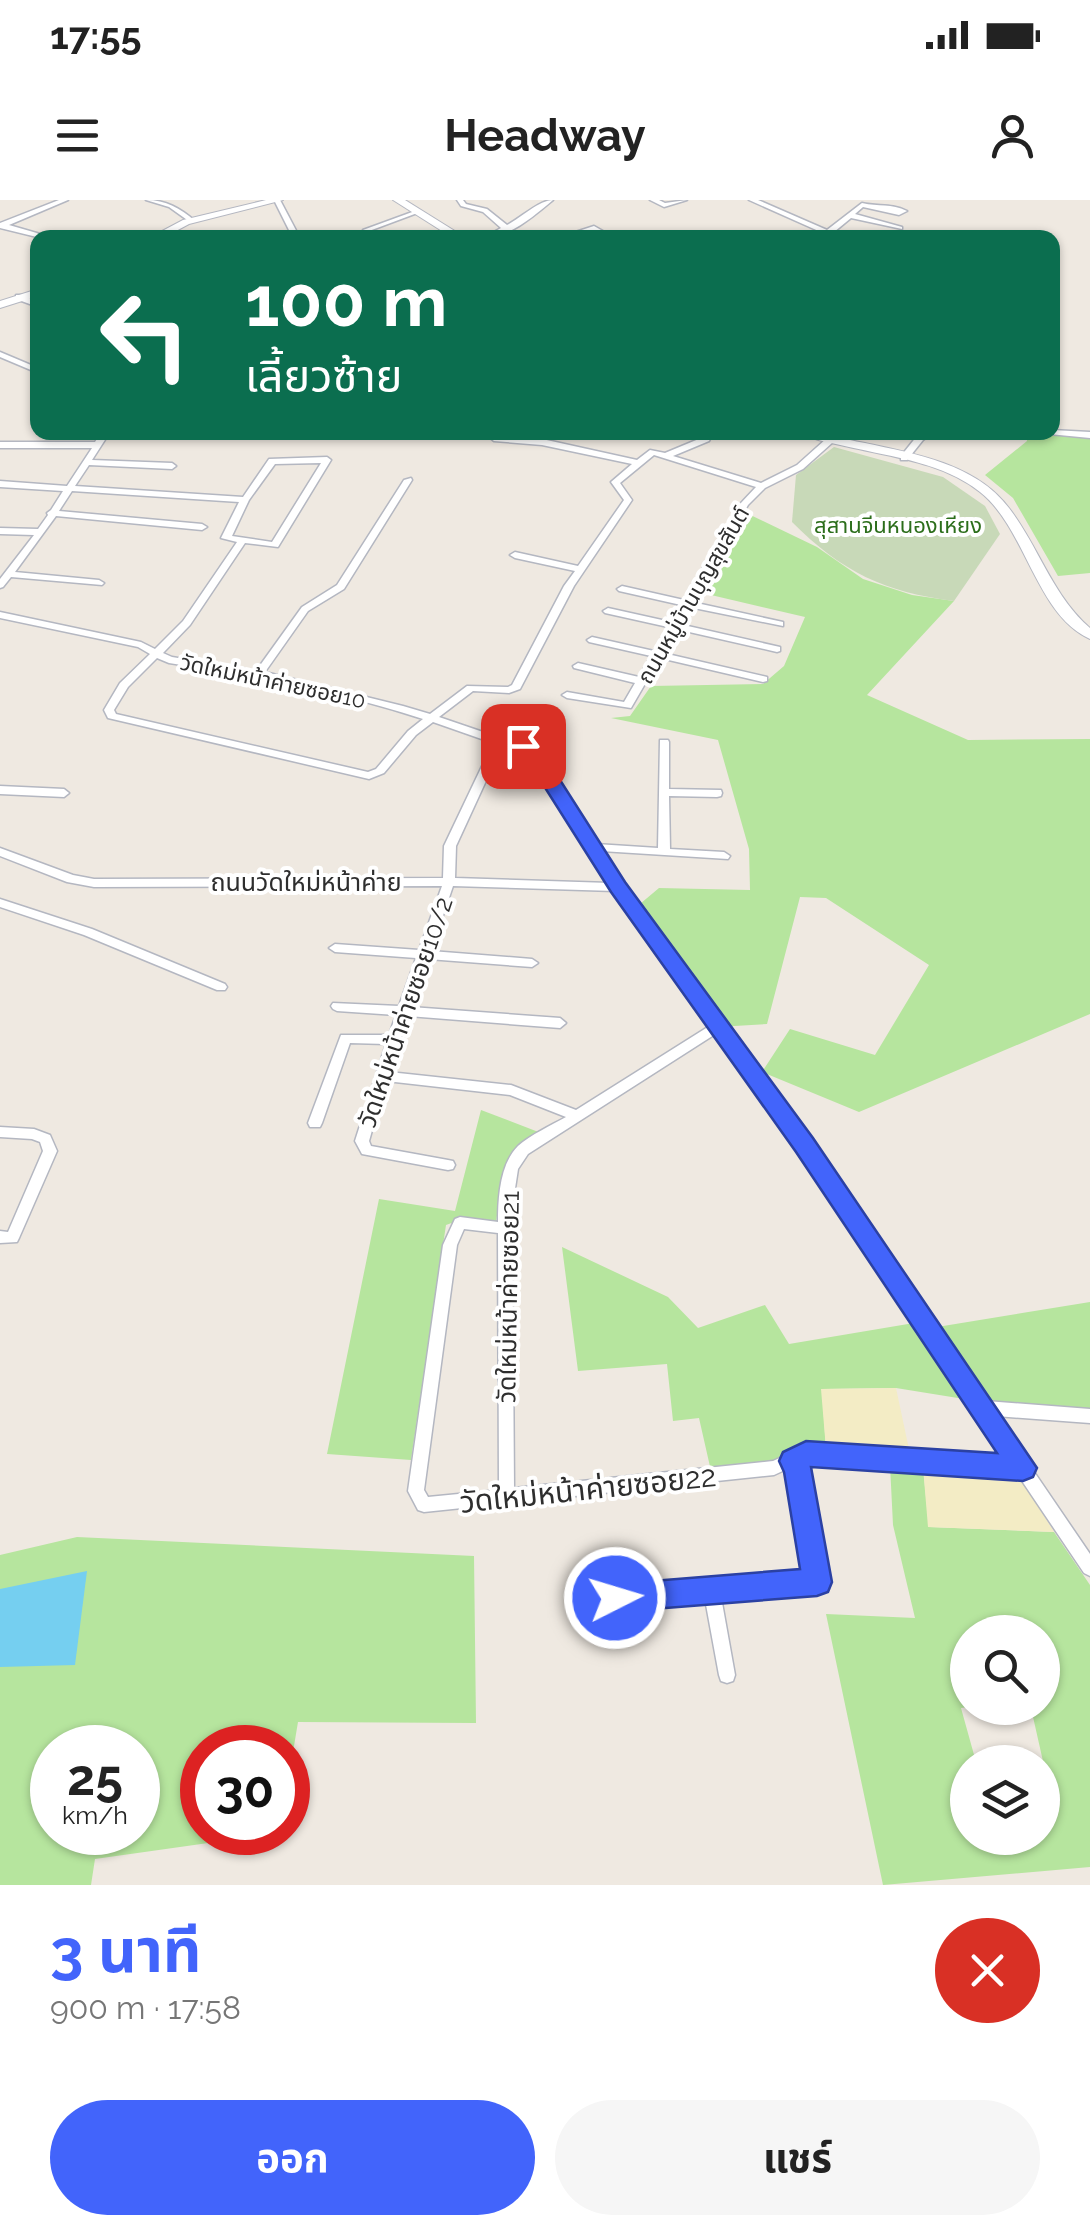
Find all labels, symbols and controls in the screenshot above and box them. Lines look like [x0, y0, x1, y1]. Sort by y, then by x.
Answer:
text: 17:55 [50, 13, 142, 58]
icon: menu [50, 108, 105, 163]
icon: person [985, 108, 1040, 163]
text: Headway [444, 109, 646, 162]
text: 100 m [245, 260, 448, 342]
icon: left [80, 270, 210, 400]
text: เลี้ยวซ้าย [245, 350, 402, 403]
street label: ถนนหมู่บ้านบุญสุขสันต์ [632, 502, 755, 689]
park label: สุสานจีนหนองเหียง [814, 512, 982, 539]
street label: วัดใหม่หน้าค่ายซอย10 [178, 649, 368, 713]
pin [481, 704, 566, 789]
icon: arrive [496, 719, 551, 774]
street label: ถนนวัดใหม่หน้าค่าย [210, 867, 402, 897]
street label: วัดใหม่หน้าค่ายซอย10/2 [351, 893, 459, 1131]
street label: วัดใหม่หน้าค่ายซอย21 [491, 1190, 525, 1403]
street label: วัดใหม่หน้าค่ายซอย22 [458, 1458, 718, 1520]
position arrow [563, 1546, 667, 1650]
map controls [950, 1615, 1060, 1855]
button: search [950, 1615, 1060, 1725]
speed limit sign: 30 [180, 1725, 310, 1855]
button: layers [950, 1745, 1060, 1855]
text: 25 [67, 1748, 123, 1807]
text: km/h [62, 1800, 128, 1830]
text: 3 นาที [50, 1916, 201, 1986]
button: close [935, 1918, 1040, 2023]
text: 900 m · 17:58 [50, 1989, 241, 2026]
button: ออก [50, 2100, 535, 2215]
button: แชร์ [555, 2100, 1040, 2215]

